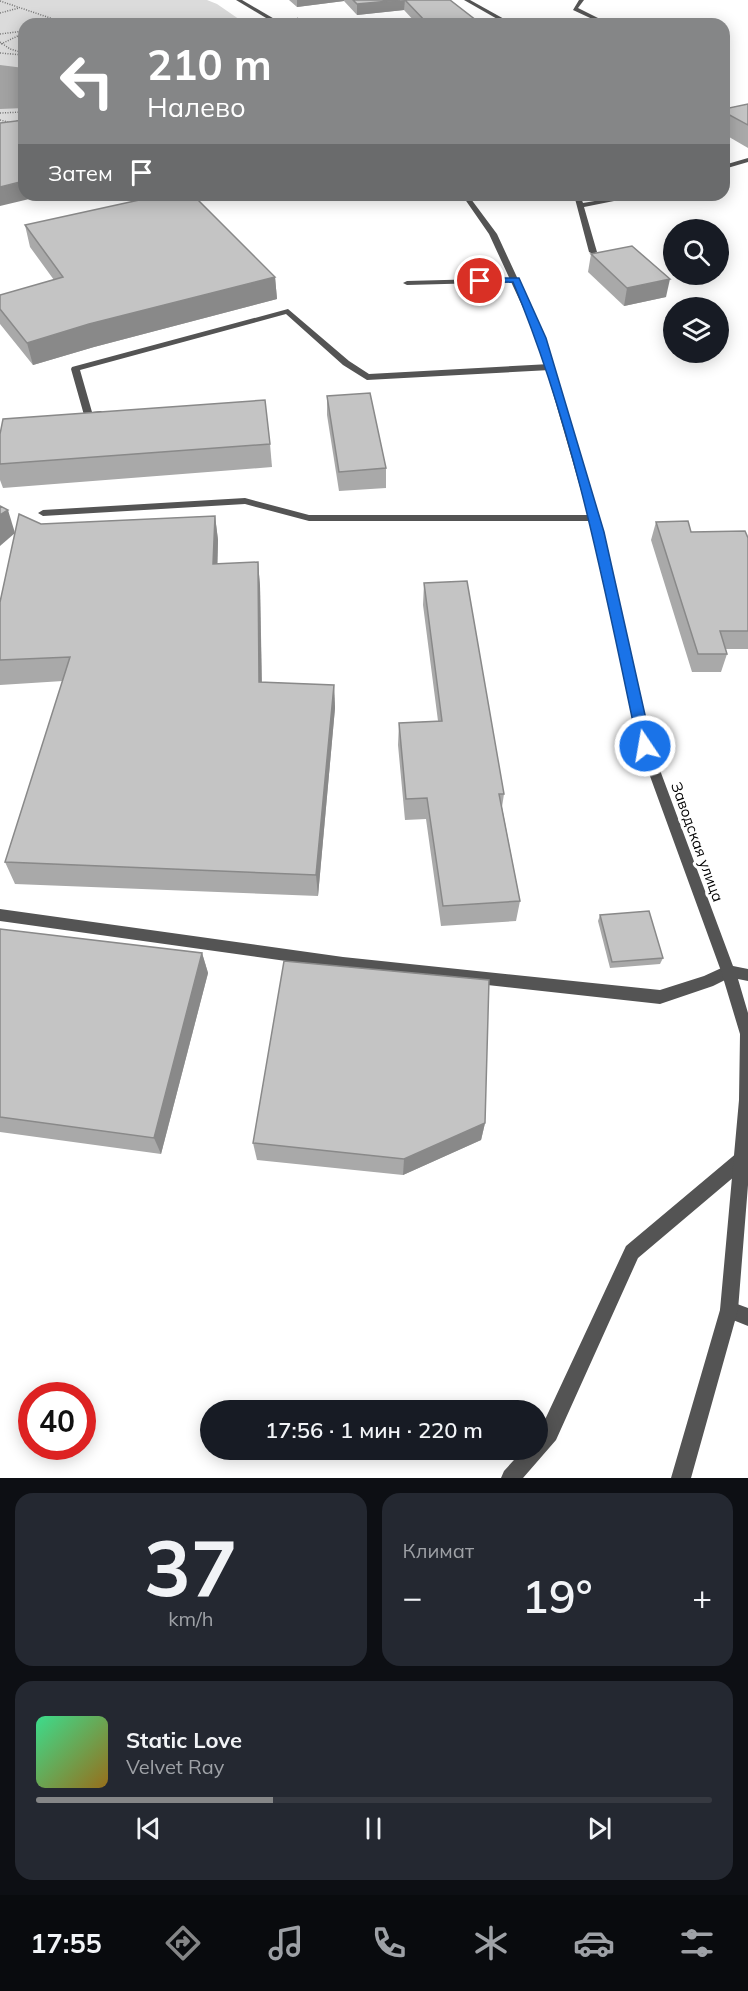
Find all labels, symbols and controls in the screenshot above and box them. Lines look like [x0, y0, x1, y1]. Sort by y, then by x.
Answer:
text: 210 m [147, 38, 272, 91]
icon: left [48, 42, 126, 120]
text: Налево [147, 90, 246, 124]
icon: arrive [125, 156, 158, 189]
text: Затем [48, 159, 113, 187]
map controls [663, 219, 729, 363]
button: search [663, 219, 729, 285]
pin [454, 255, 505, 306]
icon: arrive [463, 264, 496, 297]
button: layers [663, 297, 729, 363]
position arrow [613, 714, 677, 778]
street label: Заводская улица [667, 779, 728, 904]
speed limit sign: 40 [18, 1382, 96, 1460]
text: 17:56 · 1 мин · 220 m [265, 1416, 483, 1444]
text: 37 [144, 1518, 238, 1616]
text: Климат [403, 1538, 474, 1563]
text: 19° [522, 1568, 593, 1624]
text: − [403, 1576, 422, 1617]
text: + [692, 1576, 712, 1617]
text: km/h [168, 1606, 213, 1631]
text: Static Love [126, 1726, 242, 1754]
text: Velvet Ray [126, 1754, 224, 1779]
icon: previous [132, 1812, 165, 1845]
icon: pause [357, 1812, 390, 1845]
icon: next [583, 1812, 616, 1845]
icon: directions [162, 1922, 204, 1964]
icon: music [265, 1922, 307, 1964]
icon: phone [368, 1922, 410, 1964]
icon: climate [470, 1922, 512, 1964]
icon: car [573, 1922, 615, 1964]
icon: filters [676, 1922, 718, 1964]
text: 17:55 [30, 1926, 102, 1960]

